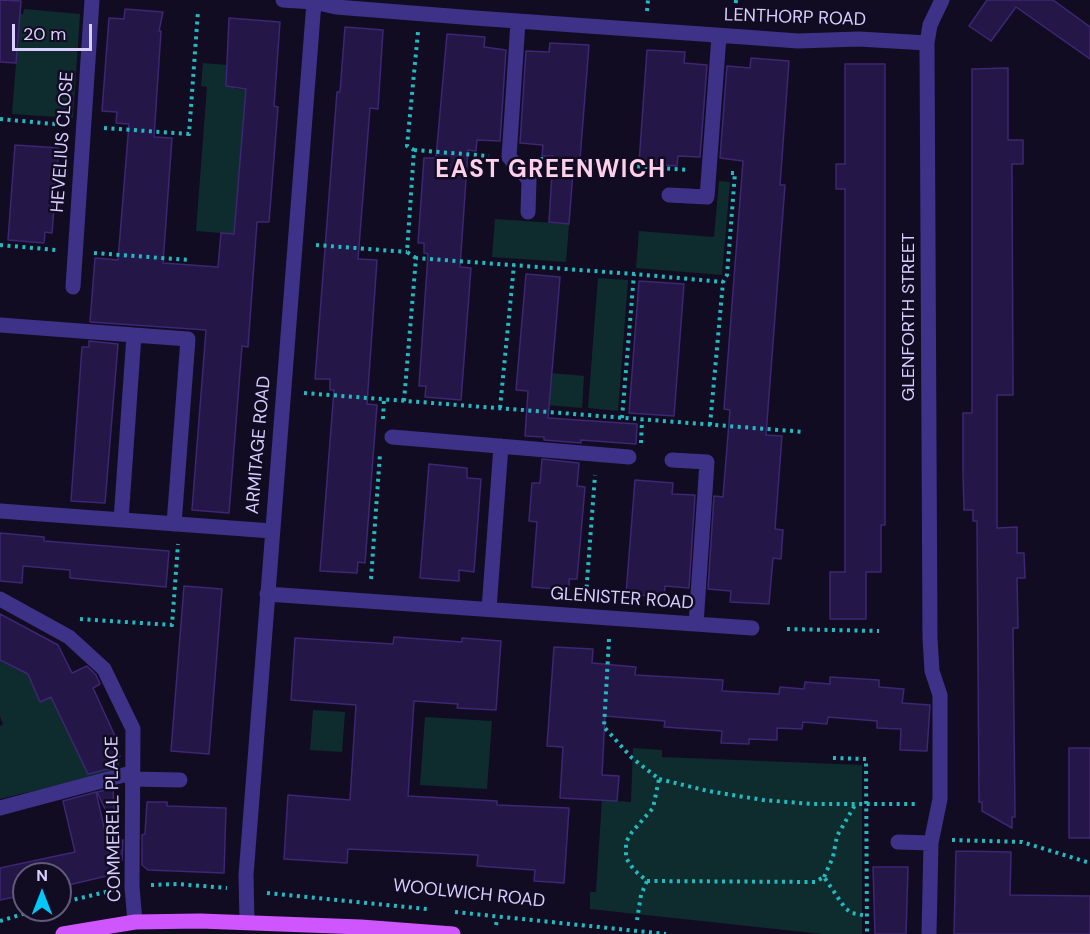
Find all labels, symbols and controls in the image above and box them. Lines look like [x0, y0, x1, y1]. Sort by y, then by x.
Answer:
street label: LENTHORP ROAD [723, 5, 867, 31]
scale bar [15, 12, 94, 50]
text: 20 m [23, 22, 66, 46]
street label: HEVELIUS CLOSE [47, 71, 79, 213]
district label: EAST GREENWICH [435, 157, 667, 185]
street label: GLENFORTH STREET [898, 233, 920, 401]
street label: ARMITAGE ROAD [242, 375, 276, 515]
street label: GLENISTER ROAD [549, 583, 695, 615]
street label: COMMERELL PLACE [102, 736, 126, 902]
north arrow [12, 862, 72, 922]
text: N [36, 865, 48, 886]
street label: WOOLWICH ROAD [392, 875, 546, 913]

